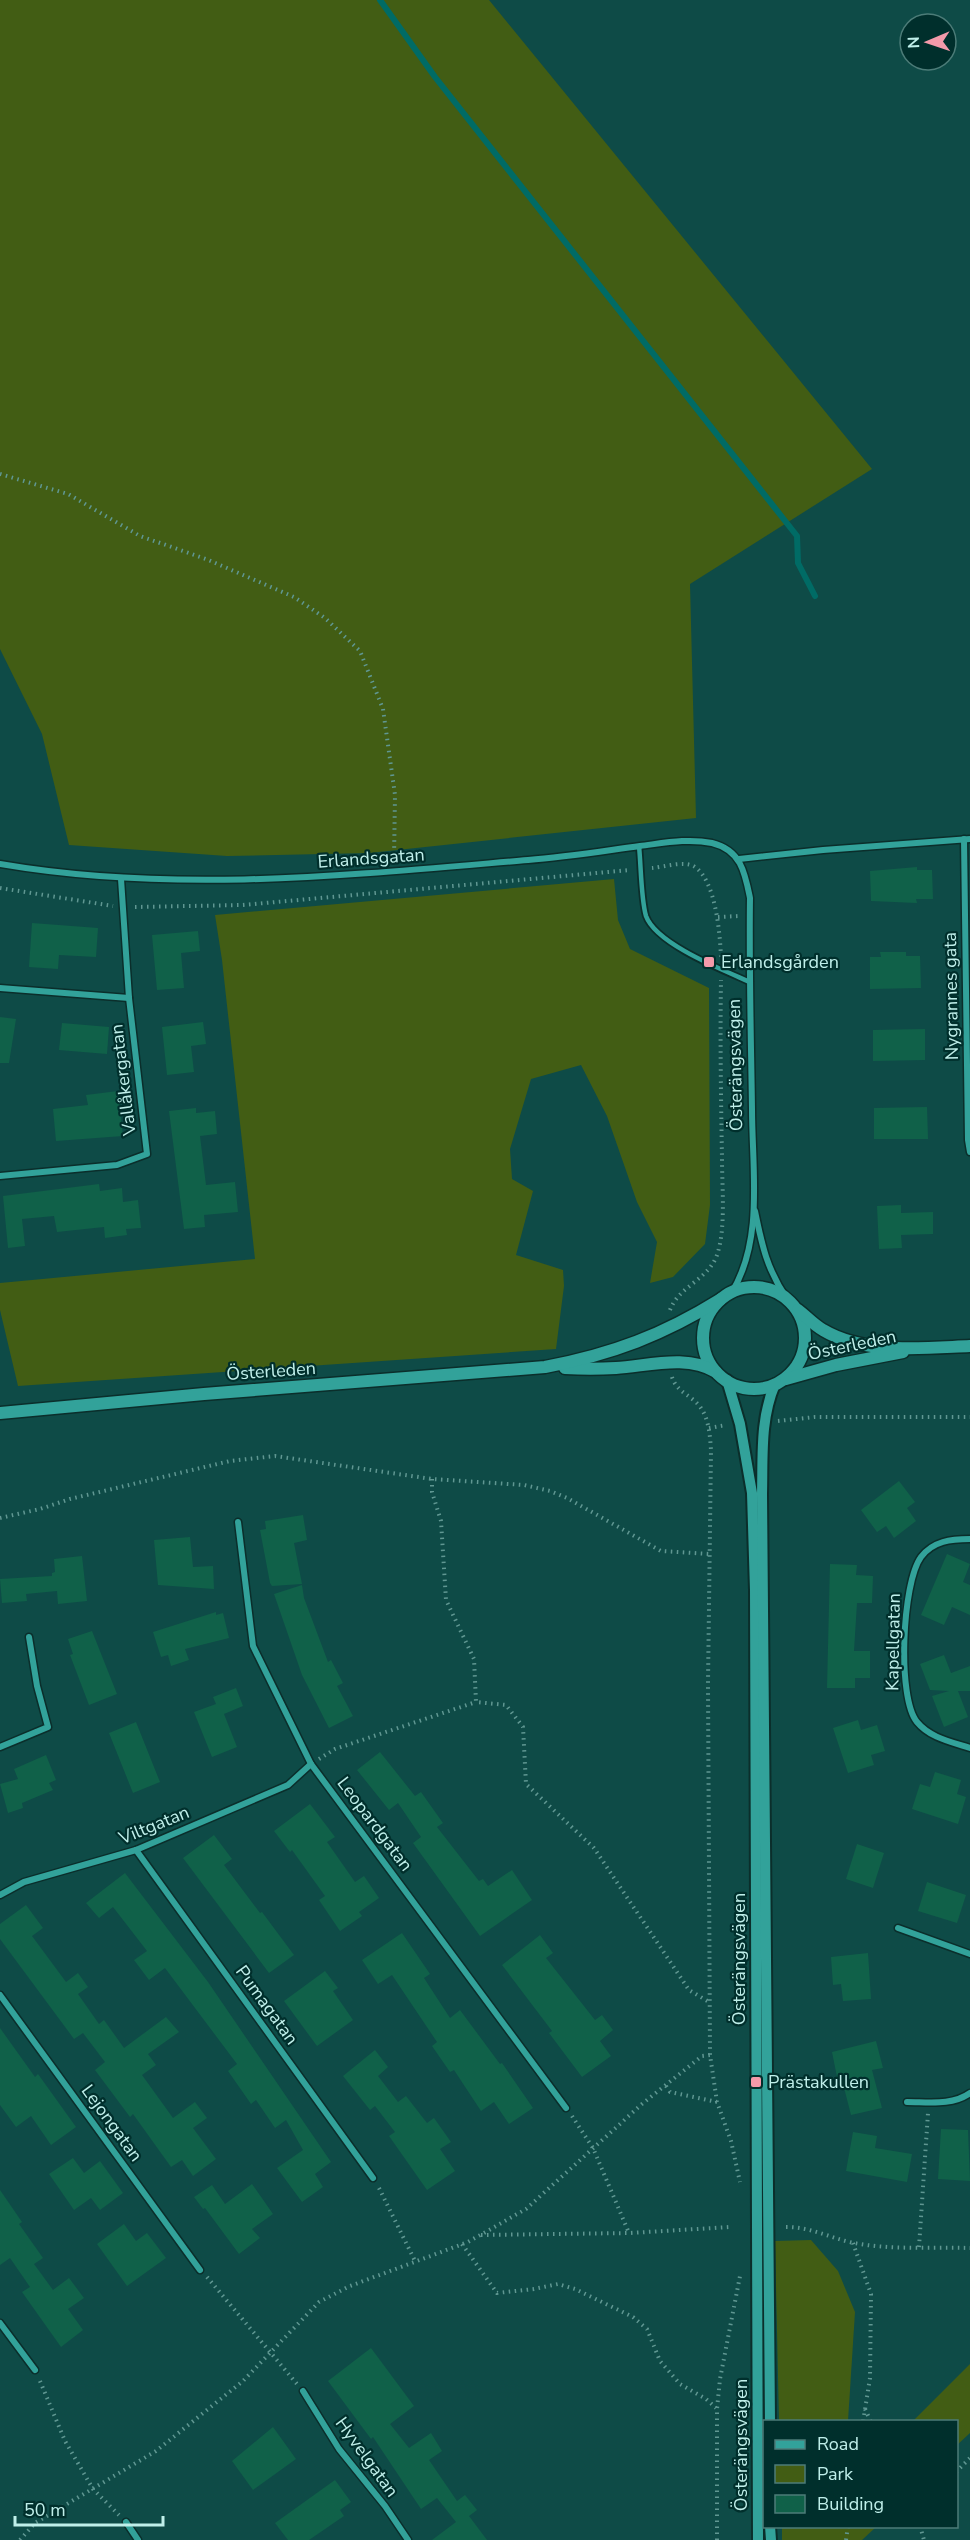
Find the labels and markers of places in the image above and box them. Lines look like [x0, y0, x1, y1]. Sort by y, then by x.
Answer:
place label: Erlandsgården [721, 950, 839, 974]
marker: Erlandsgården [702, 955, 716, 969]
place label: Prästakullen [768, 2070, 869, 2094]
marker: Prästakullen [749, 2075, 763, 2089]

